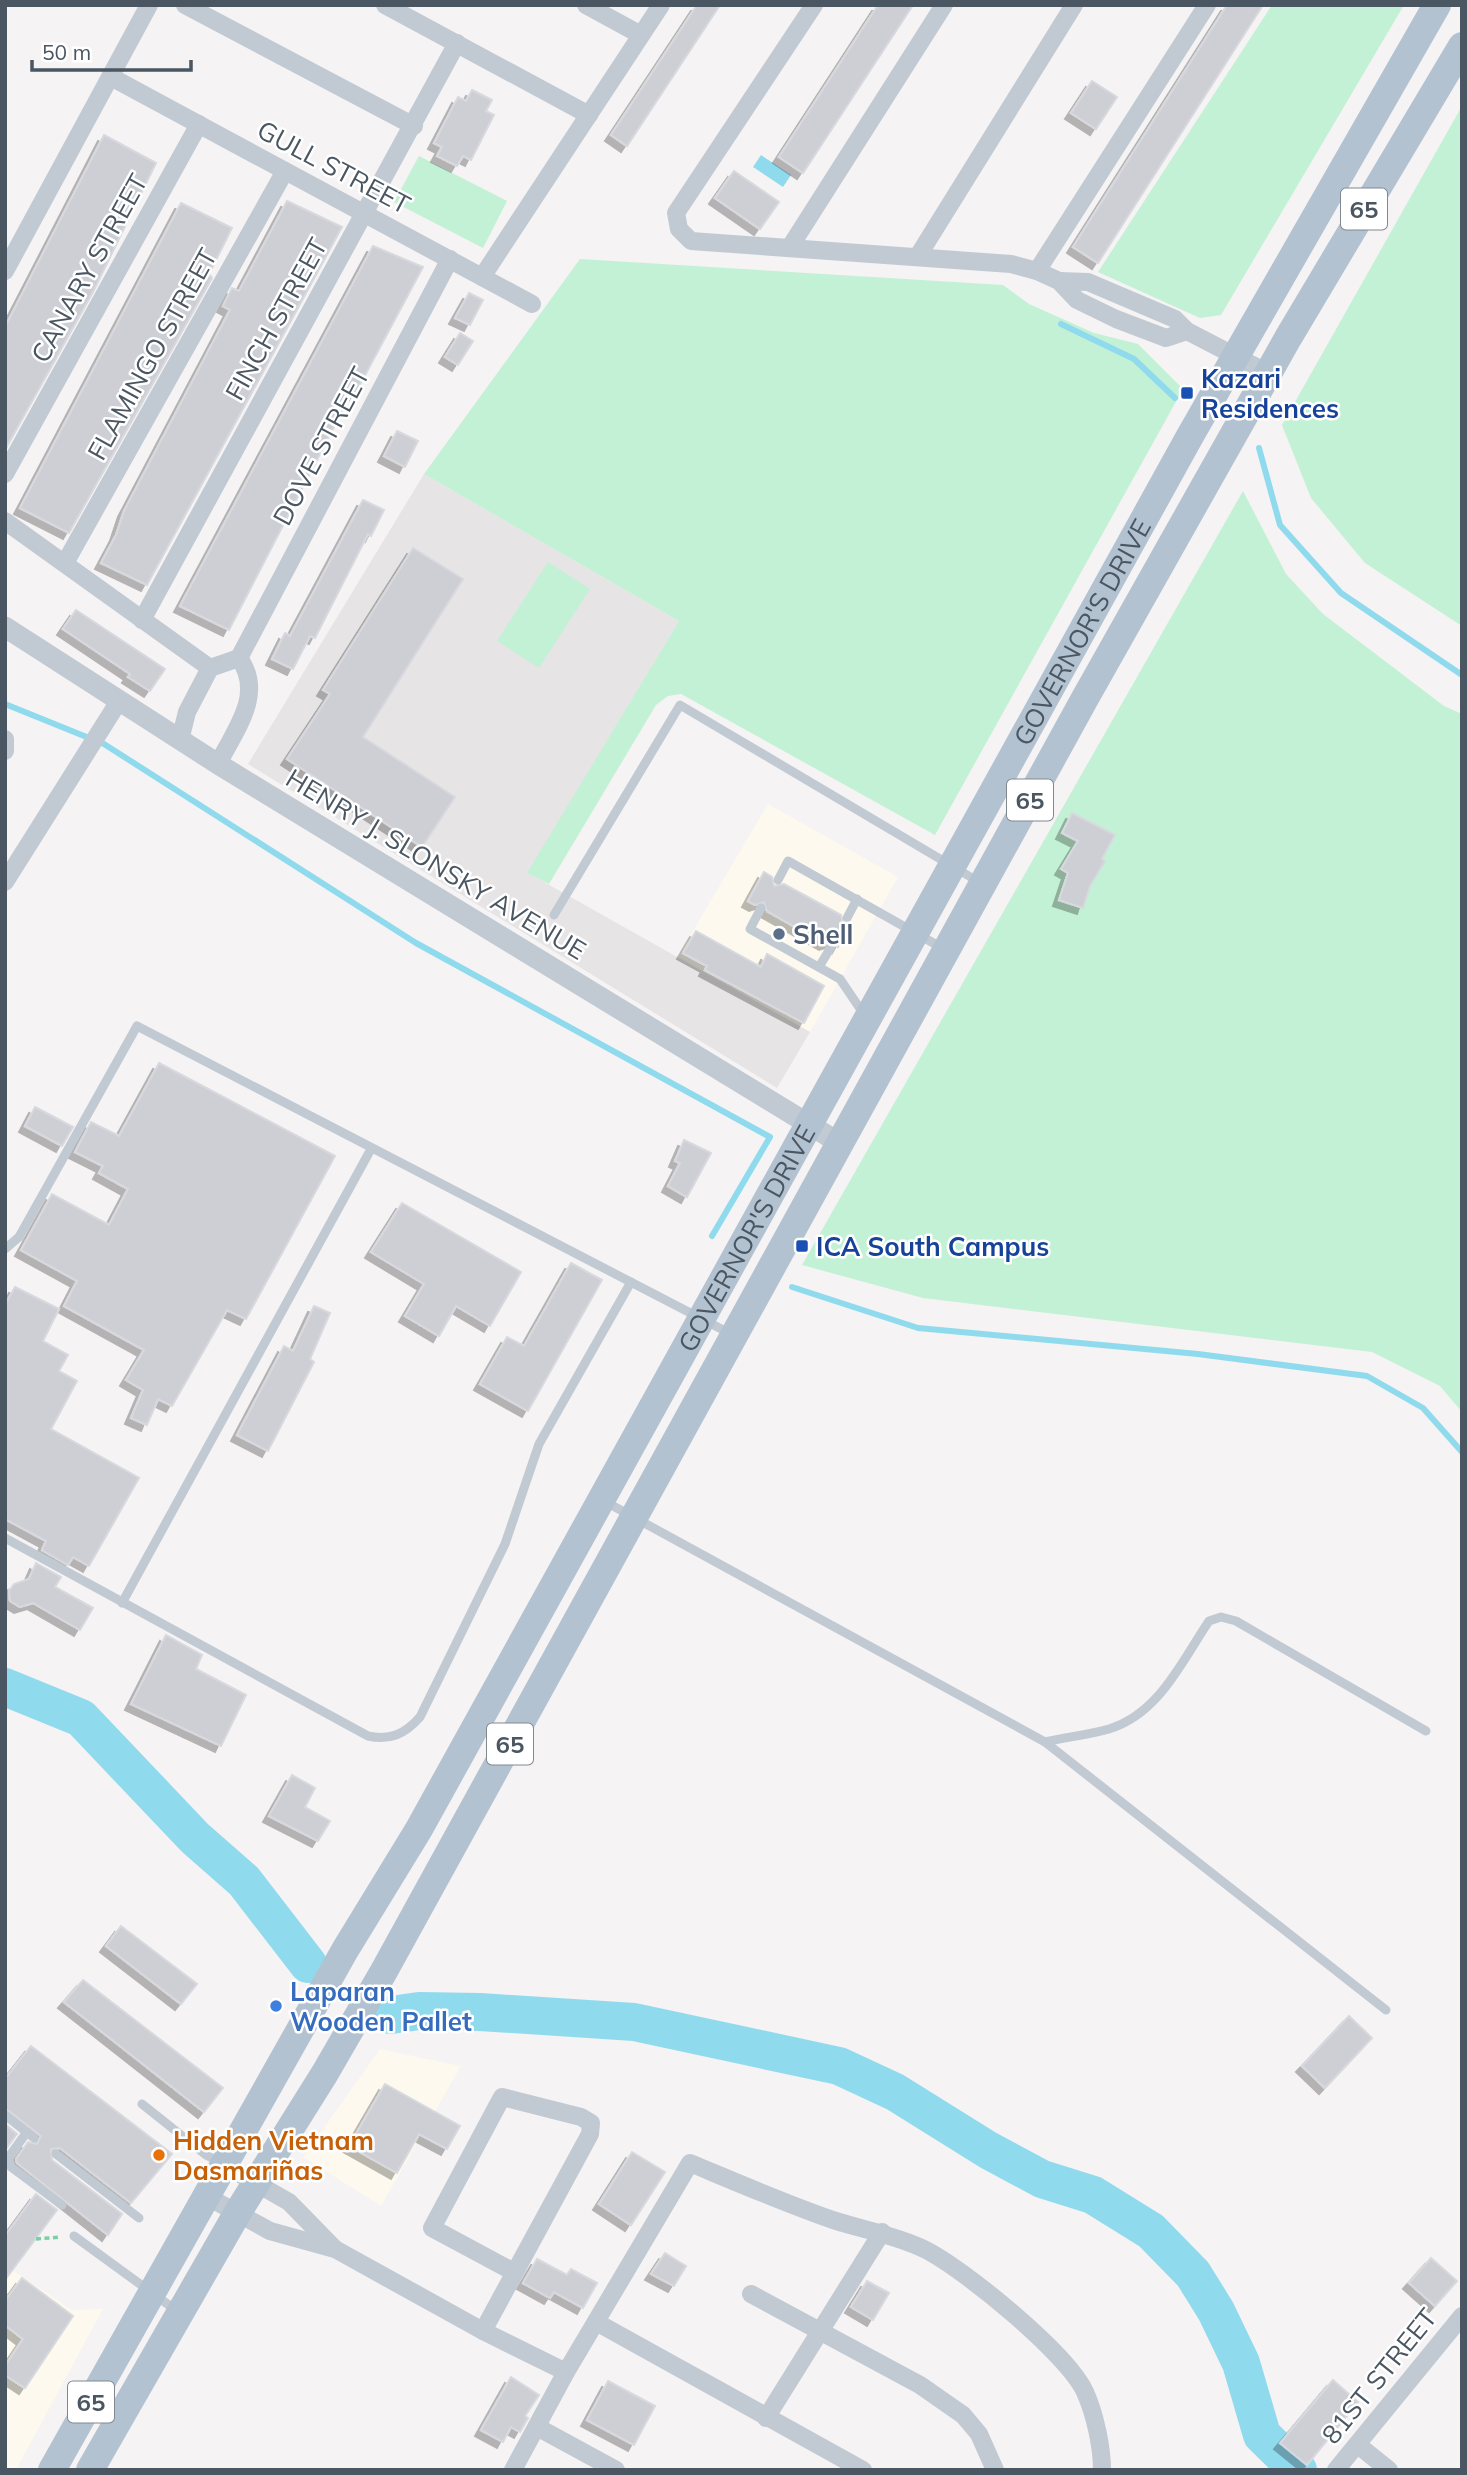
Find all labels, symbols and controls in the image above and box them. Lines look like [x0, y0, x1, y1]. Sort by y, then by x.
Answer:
scale bar [32, 28, 191, 72]
text: 50 m [42, 39, 91, 65]
street label: GULL STREET [252, 113, 416, 221]
street label: CANARY STREET [23, 168, 155, 368]
road number: 65 [1341, 188, 1387, 230]
street label: FINCH STREET [218, 232, 334, 406]
street label: FLAMINGO STREET [80, 242, 224, 466]
street label: DOVE STREET [265, 361, 377, 531]
place label: Kazari Residences [1201, 362, 1339, 425]
marker: Kazari Residences [1179, 385, 1195, 401]
street label: GOVERNOR'S DRIVE [1006, 513, 1158, 751]
street label: HENRY J. SLONSKY AVENUE [280, 761, 592, 967]
road number: 65 [1007, 780, 1053, 820]
place label: Shell [793, 918, 853, 951]
marker: Shell [771, 926, 787, 942]
street label: GOVERNOR'S DRIVE [670, 1119, 822, 1357]
place label: ICA South Campus [816, 1230, 1049, 1263]
marker: ICA South Campus [794, 1238, 810, 1254]
road number: 65 [487, 1724, 533, 1764]
place label: Laparan Wooden Pallet [290, 1975, 472, 2038]
marker: Laparan Wooden Pallet [268, 1998, 284, 2014]
place label: Hidden Vietnam Dasmariñas [173, 2124, 374, 2187]
marker: Hidden Vietnam Dasmariñas [151, 2147, 167, 2163]
street label: 81ST STREET [1314, 2301, 1444, 2450]
road number: 65 [68, 2382, 114, 2423]

